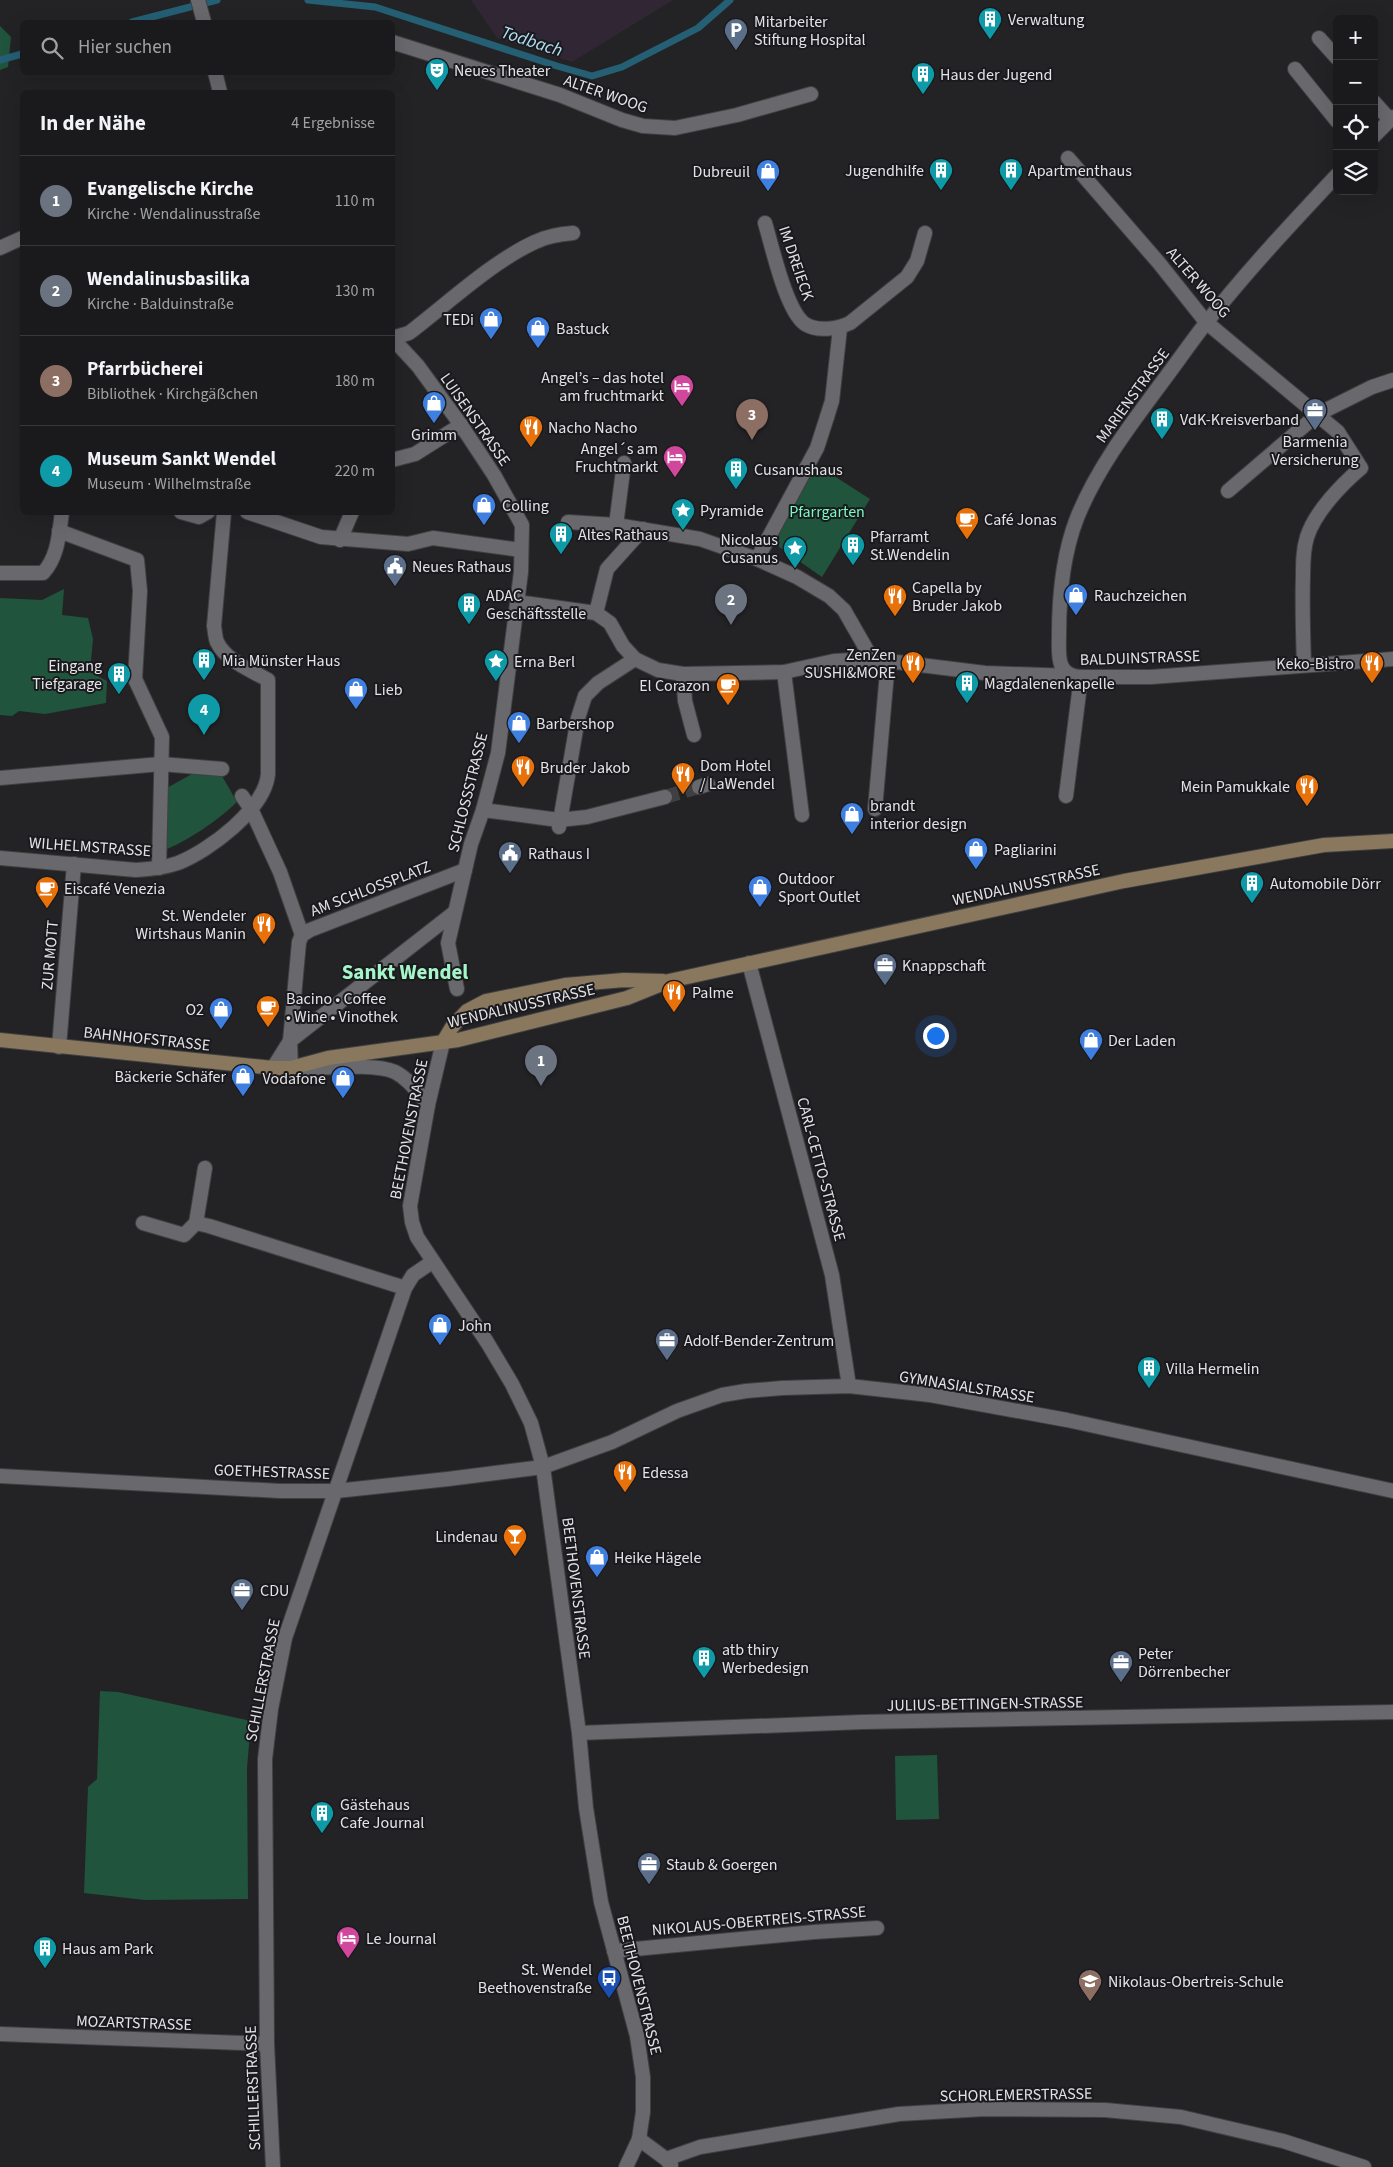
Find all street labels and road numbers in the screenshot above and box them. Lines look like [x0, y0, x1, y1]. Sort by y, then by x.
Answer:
street label: ALTER WOOG [561, 69, 651, 119]
street label: IM DREIECK [773, 223, 819, 304]
street label: ALTER WOOG [1161, 242, 1235, 323]
street label: MARIENSTRASSE [1091, 344, 1175, 447]
street label: LUISENSTRASSE [435, 369, 515, 471]
street label: BALDUINSTRASSE [1079, 645, 1201, 671]
street label: SCHLOSSSTRASSE [442, 730, 493, 854]
street label: WILHELMSTRASSE [28, 832, 152, 862]
street label: AM SCHLOSSPLATZ [307, 856, 434, 922]
street label: WENDALINUSSTRASSE [950, 859, 1102, 911]
street label: ZUR MOTT [36, 919, 64, 991]
street label: WENDALINUSSTRASSE [445, 978, 597, 1034]
street label: BAHNHOFSTRASSE [82, 1021, 211, 1057]
street label: BEETHOVENSTRASSE [385, 1057, 433, 1201]
street label: CARL-CETTO-STRASSE [791, 1095, 851, 1244]
street label: GYMNASIALSTRASSE [898, 1365, 1036, 1409]
street label: GOETHESTRASSE [214, 1459, 330, 1485]
street label: BEETHOVENSTRASSE [556, 1516, 596, 1660]
street label: SCHILLERSTRASSE [240, 1617, 286, 1744]
street label: JULIUS-BETTINGEN-STRASSE [887, 1691, 1083, 1717]
street label: NIKOLAUS-OBERTREIS-STRASSE [651, 1901, 867, 1941]
street label: BEETHOVENSTRASSE [611, 1913, 667, 2057]
street label: MOZARTSTRASSE [76, 2010, 192, 2036]
street label: SCHILLERSTRASSE [240, 2025, 266, 2151]
street label: SCHORLEMERSTRASSE [939, 2083, 1093, 2107]

